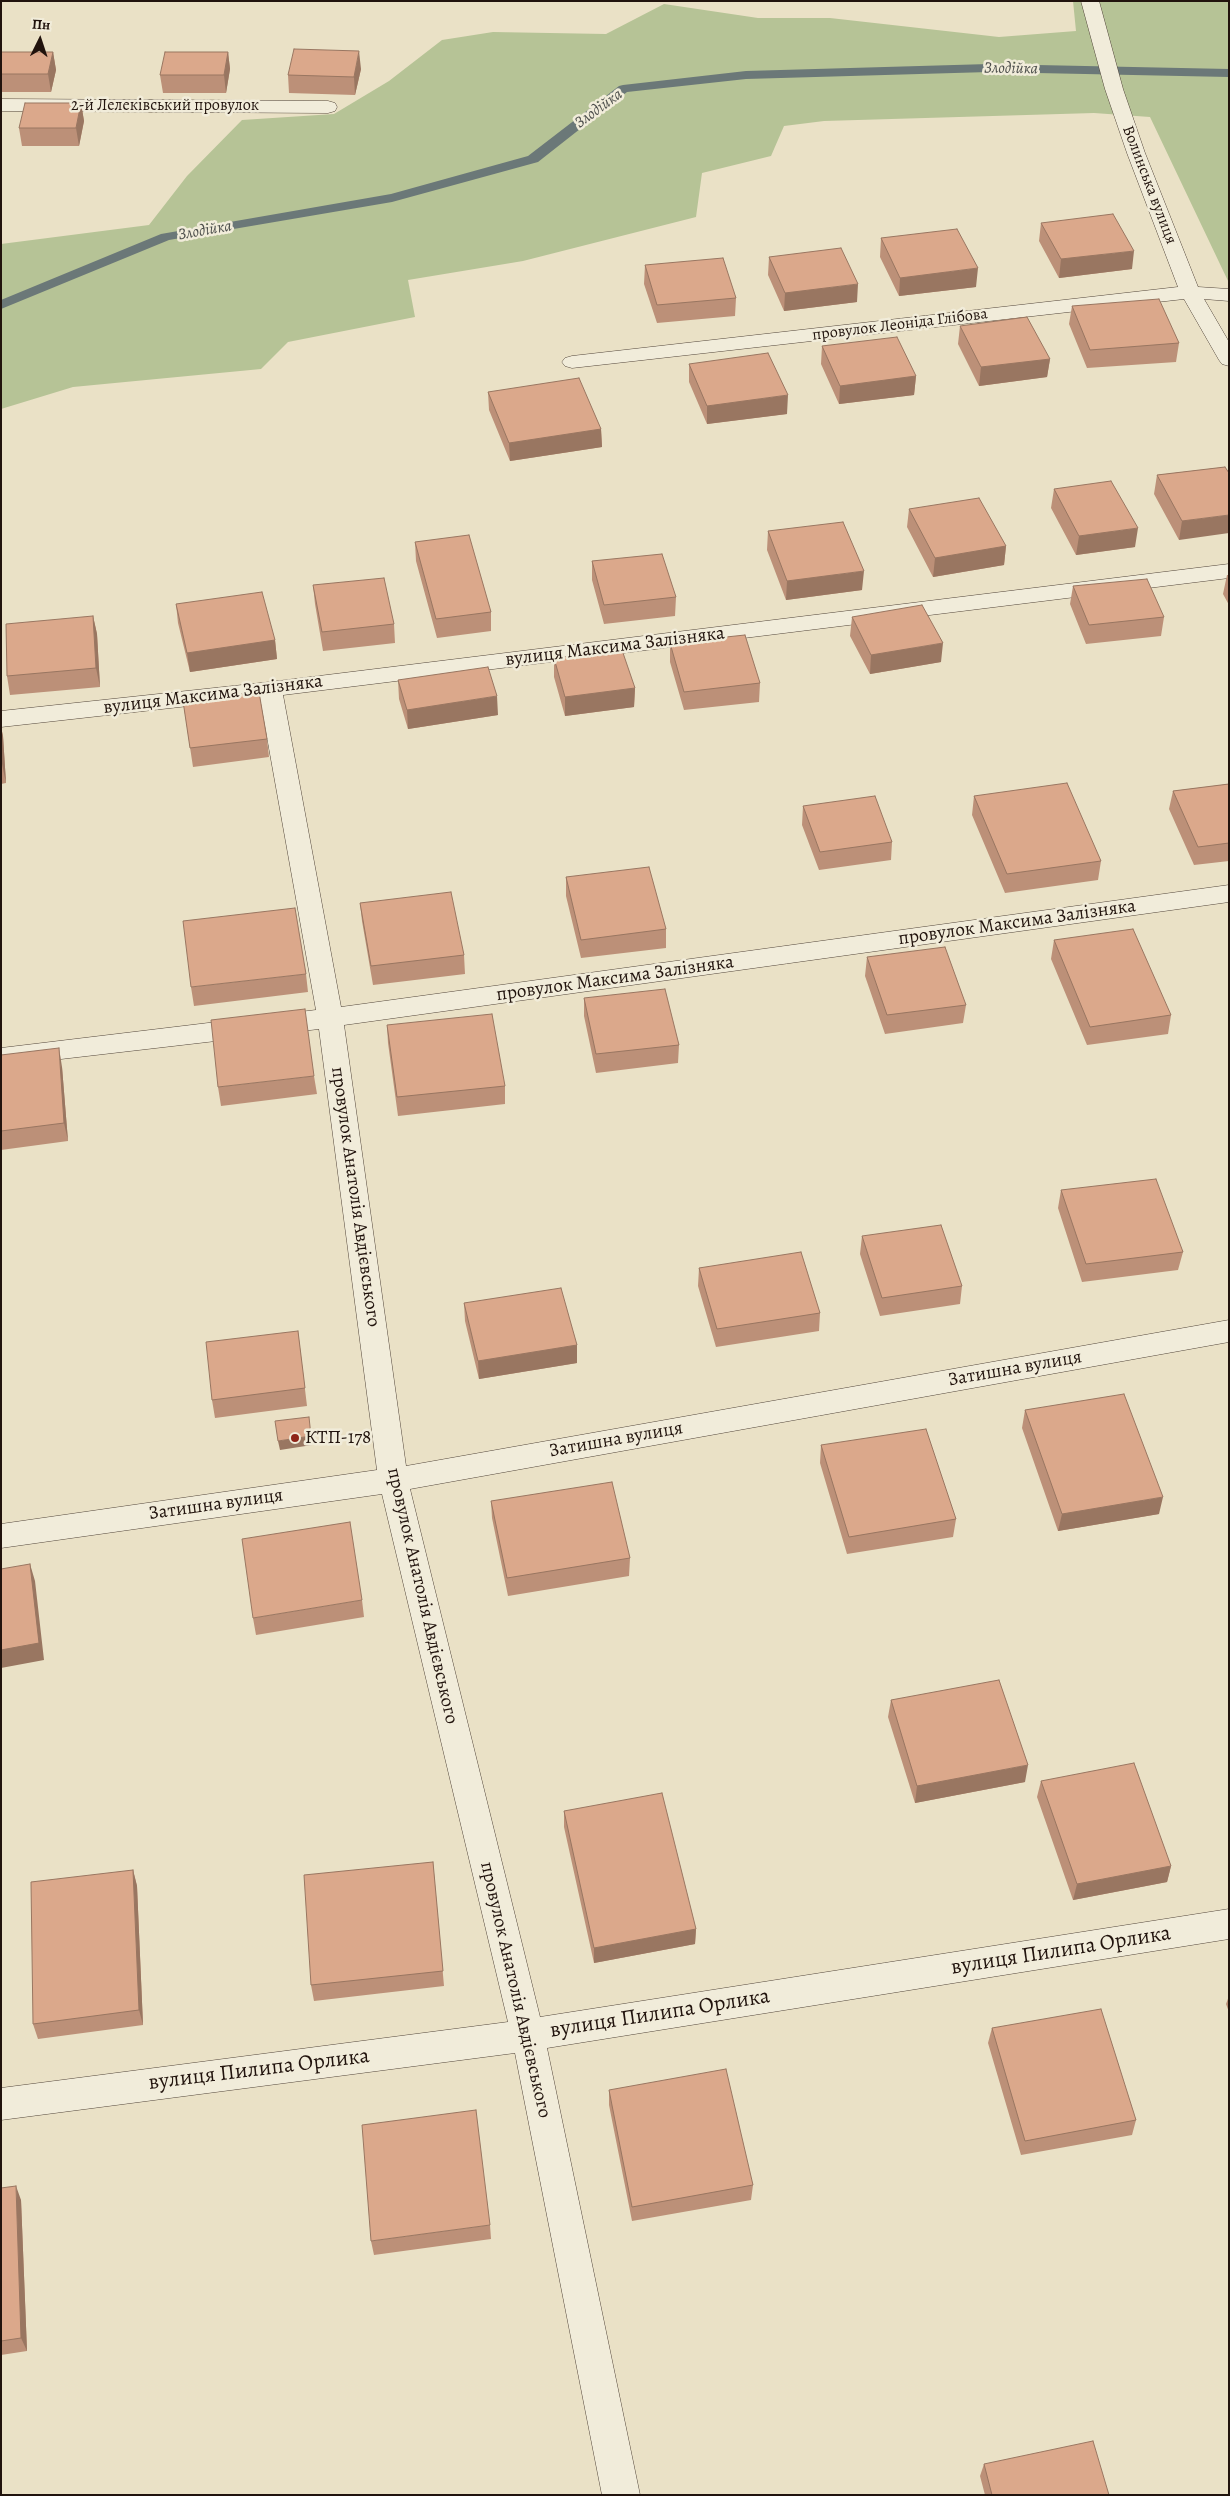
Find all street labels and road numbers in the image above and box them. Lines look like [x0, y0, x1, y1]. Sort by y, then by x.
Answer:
street label: 2-й Лелеківський провулок [71, 96, 259, 116]
street label: Волинська вулиця [1118, 123, 1180, 247]
street label: провулок Леоніда Глібова [811, 305, 989, 345]
street label: вулиця Максима Залізняка [504, 622, 726, 672]
street label: вулиця Максима Залізняка [102, 670, 324, 720]
street label: провулок Максима Залізняка [897, 895, 1137, 951]
street label: провулок Максима Залізняка [495, 951, 735, 1007]
street label: провулок Анатолія Авдієвського [325, 1066, 385, 1328]
street label: Затишна вулиця [946, 1346, 1084, 1392]
street label: Затишна вулиця [547, 1417, 685, 1463]
street label: провулок Анатолія Авдієвського [381, 1466, 463, 1726]
street label: Затишна вулиця [147, 1484, 285, 1526]
street label: провулок Анатолія Авдієвського [474, 1860, 556, 2120]
street label: вулиця Пилипа Орлика [949, 1921, 1173, 1981]
street label: вулиця Пилипа Орлика [548, 1984, 772, 2044]
street label: вулиця Пилипа Орлика [147, 2043, 371, 2097]

